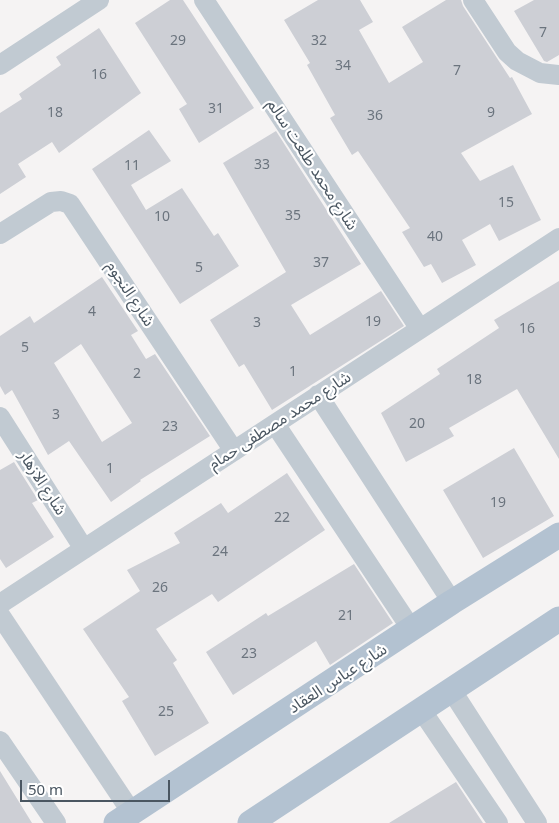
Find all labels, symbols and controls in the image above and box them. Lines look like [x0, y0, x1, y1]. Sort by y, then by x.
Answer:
house number: 7 [539, 25, 547, 41]
house number: 29 [170, 33, 186, 49]
house number: 32 [311, 33, 327, 49]
house number: 34 [335, 58, 351, 74]
house number: 7 [453, 63, 461, 79]
house number: 16 [91, 67, 107, 83]
street label: شارع محمد طلعت سالم [263, 96, 361, 234]
house number: 31 [208, 101, 224, 117]
house number: 18 [47, 105, 63, 121]
house number: 9 [487, 105, 495, 121]
house number: 36 [367, 108, 383, 124]
house number: 33 [254, 157, 270, 173]
house number: 11 [124, 158, 140, 174]
house number: 15 [498, 195, 514, 211]
house number: 35 [285, 208, 301, 224]
house number: 10 [154, 209, 170, 225]
house number: 40 [427, 229, 443, 245]
house number: 37 [313, 255, 329, 271]
street label: شارع النجوم [102, 258, 158, 330]
house number: 5 [195, 260, 203, 276]
house number: 4 [88, 304, 96, 320]
house number: 19 [365, 314, 381, 330]
house number: 3 [253, 315, 261, 331]
house number: 16 [519, 321, 535, 337]
house number: 5 [21, 340, 29, 356]
house number: 1 [289, 364, 297, 380]
house number: 2 [133, 366, 141, 382]
street label: شارع محمد مصطفى حمام [205, 368, 355, 474]
house number: 18 [466, 372, 482, 388]
house number: 3 [52, 407, 60, 423]
house number: 20 [409, 416, 425, 432]
house number: 23 [162, 419, 178, 435]
street label: شارع الازهار [14, 447, 70, 519]
house number: 1 [106, 461, 114, 477]
house number: 19 [490, 495, 506, 511]
house number: 22 [274, 510, 290, 526]
house number: 24 [212, 544, 228, 560]
house number: 26 [152, 580, 168, 596]
house number: 21 [338, 608, 354, 624]
street label: شارع عباس العقاد [285, 640, 391, 718]
house number: 23 [241, 646, 257, 662]
house number: 25 [158, 704, 174, 720]
scale bar [22, 770, 172, 802]
text: 50 m [28, 779, 63, 799]

